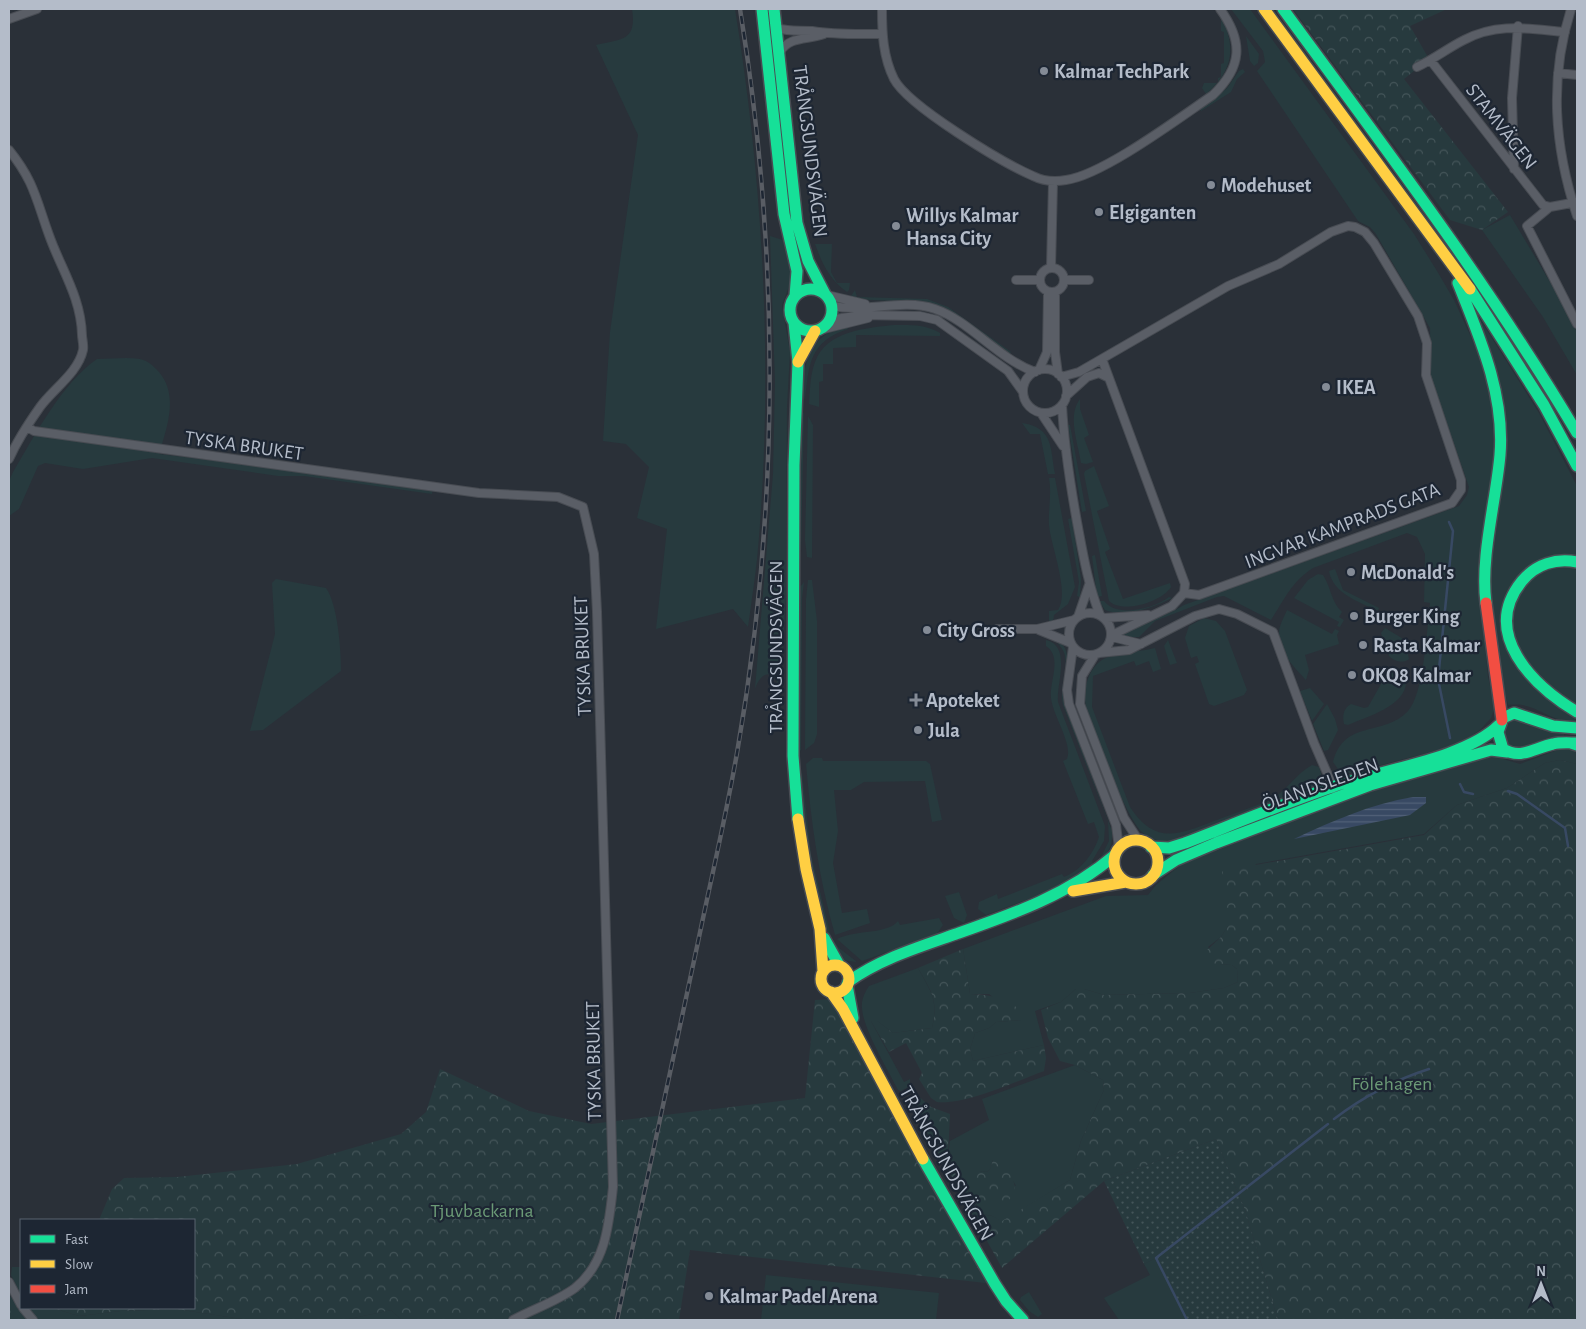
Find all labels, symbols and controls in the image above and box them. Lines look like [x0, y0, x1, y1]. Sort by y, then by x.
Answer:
place label: Kalmar TechPark [1054, 62, 1189, 82]
street label: TRÅNGSUNDSVÄGEN [790, 64, 831, 238]
marker: Kalmar TechPark [1038, 65, 1050, 77]
street label: STAMVÄGEN [1462, 80, 1541, 173]
place label: Modehuset [1221, 176, 1312, 196]
marker: Modehuset [1205, 179, 1217, 191]
place label: Elgiganten [1109, 203, 1196, 223]
place label: Willys Kalmar Hansa City [906, 206, 1018, 249]
marker: Elgiganten [1093, 206, 1105, 218]
marker: Willys Kalmar Hansa City [890, 220, 902, 232]
place label: IKEA [1336, 378, 1376, 398]
marker: IKEA [1320, 381, 1332, 393]
street label: TYSKA BRUKET [183, 428, 305, 464]
street label: INGVAR KAMPRADS GATA [1242, 479, 1443, 572]
street label: TRÅNGSUNDSVÄGEN [765, 560, 786, 734]
place label: McDonald's [1361, 563, 1454, 583]
marker: McDonald's [1345, 566, 1357, 578]
street label: TYSKA BRUKET [571, 595, 595, 716]
place label: Burger King [1364, 607, 1461, 627]
marker: Burger King [1348, 610, 1360, 622]
place label: City Gross [937, 621, 1015, 641]
marker: City Gross [921, 624, 933, 636]
place label: Rasta Kalmar [1373, 636, 1480, 656]
marker: Rasta Kalmar [1357, 639, 1369, 651]
place label: OKQ8 Kalmar [1362, 666, 1471, 687]
marker: OKQ8 Kalmar [1346, 669, 1358, 681]
place label: Apoteket [926, 691, 1000, 711]
marker: Apoteket [910, 694, 922, 706]
place label: Jula [928, 721, 960, 741]
marker: Jula [912, 724, 924, 736]
street label: ÖLANDSLEDEN [1259, 755, 1381, 815]
street label: TYSKA BRUKET [583, 1001, 605, 1121]
park label: Fölehagen [1352, 1074, 1432, 1094]
street label: TRÅNGSUNDSVÄGEN [895, 1082, 998, 1244]
park label: Tjuvbackarna [430, 1201, 534, 1221]
legend [20, 1219, 195, 1309]
text: Fast [65, 1232, 89, 1247]
text: Slow [65, 1257, 93, 1272]
north arrow [1516, 1259, 1566, 1309]
text: N [1536, 1265, 1546, 1279]
text: Jam [65, 1282, 88, 1297]
place label: Kalmar Padel Arena [719, 1287, 878, 1307]
marker: Kalmar Padel Arena [703, 1290, 715, 1302]

